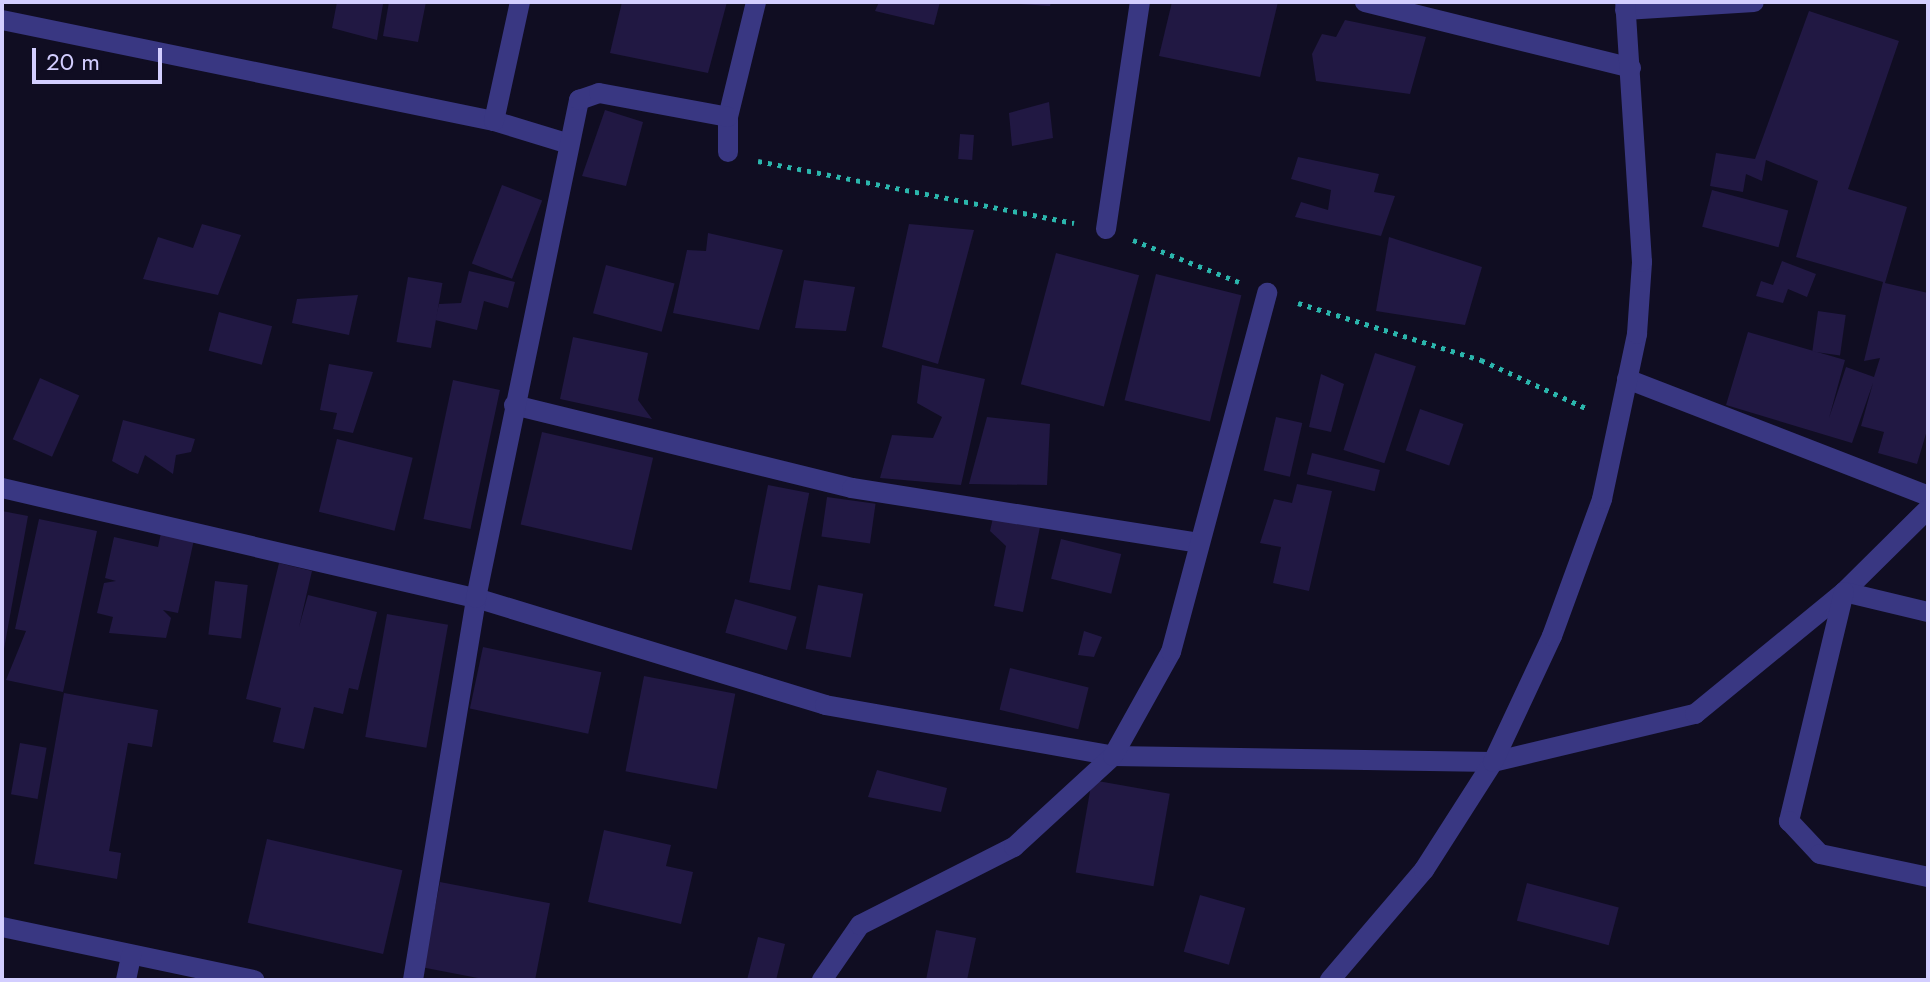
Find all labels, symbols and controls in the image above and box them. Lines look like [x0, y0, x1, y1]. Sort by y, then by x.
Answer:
scale bar [36, 32, 166, 82]
text: 20 m [46, 44, 100, 79]

